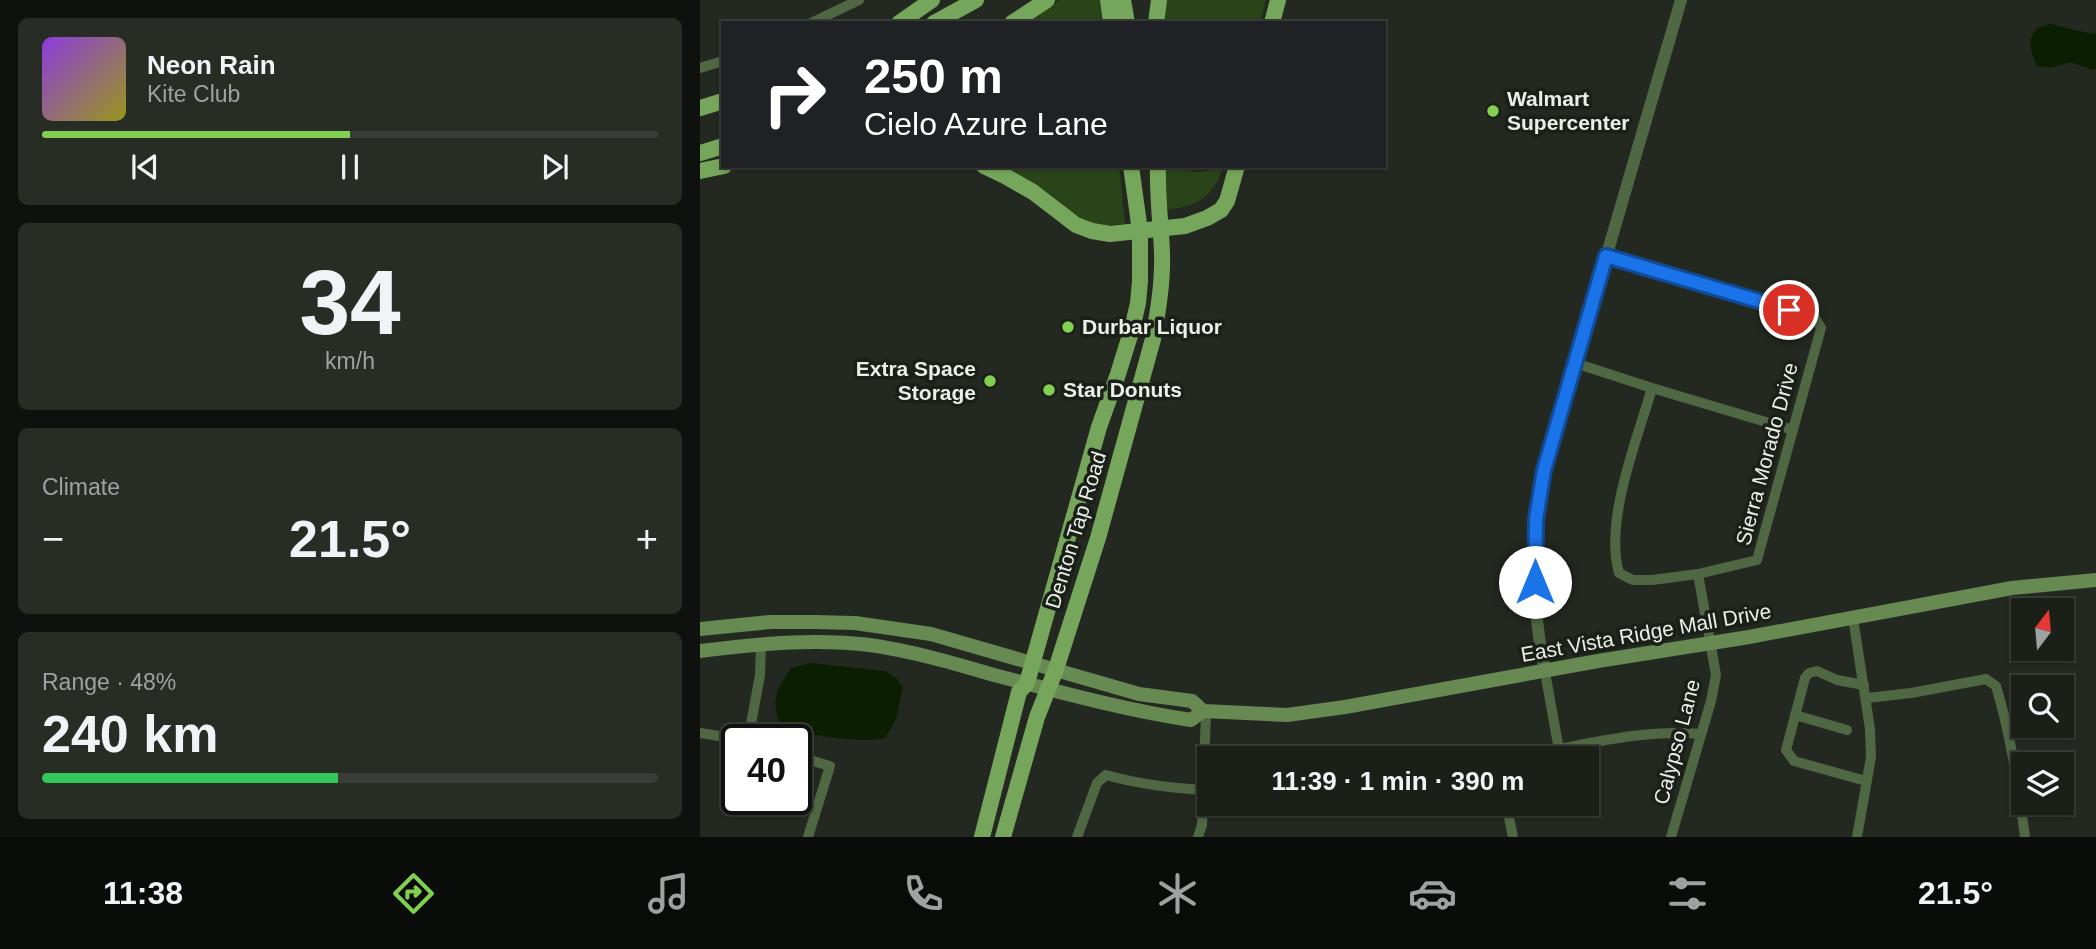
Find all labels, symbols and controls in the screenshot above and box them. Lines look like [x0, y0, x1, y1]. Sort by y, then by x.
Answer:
icon: right [749, 49, 840, 140]
text: 250 m [864, 49, 1003, 103]
text: Neon Rain [147, 50, 276, 80]
text: Kite Club [147, 81, 240, 107]
place label: Walmart Supercenter [1507, 87, 1630, 134]
marker: Walmart Supercenter [1485, 103, 1501, 119]
text: Cielo Azure Lane [864, 106, 1108, 142]
icon: previous [126, 148, 164, 186]
icon: pause [331, 148, 369, 186]
icon: next [536, 148, 574, 186]
text: 34 [299, 252, 401, 353]
pin [1759, 280, 1819, 340]
icon: arrive [1770, 291, 1808, 329]
place label: Durbar Liquor [1082, 315, 1222, 338]
marker: Durbar Liquor [1060, 319, 1076, 335]
text: km/h [325, 348, 375, 374]
place label: Extra Space Storage [856, 357, 976, 404]
street label: Sierra Morado Drive [1731, 360, 1802, 548]
marker: Extra Space Storage [982, 373, 998, 389]
place label: Star Donuts [1063, 378, 1182, 401]
marker: Star Donuts [1041, 382, 1057, 398]
street label: Denton Tap Road [1041, 449, 1110, 611]
text: Climate [42, 474, 120, 500]
text: 21.5° [289, 510, 411, 568]
text: − [42, 518, 64, 560]
text: + [636, 518, 658, 560]
position arrow [1498, 545, 1572, 619]
north arrow [2011, 598, 2074, 662]
map controls [2011, 598, 2074, 815]
street label: East Vista Ridge Mall Drive [1519, 599, 1773, 666]
text: Range · 48% [42, 669, 176, 695]
button: search [2011, 675, 2074, 738]
street label: Calypso Lane [1649, 677, 1704, 807]
text: 240 km [42, 705, 218, 763]
speed limit sign: 40 [721, 724, 812, 815]
button: layers [2011, 752, 2074, 815]
text: 11:39 · 1 min · 390 m [1272, 766, 1524, 796]
icon: directions [389, 869, 438, 918]
icon: music [644, 869, 693, 918]
icon: phone [899, 869, 948, 918]
icon: climate [1153, 869, 1202, 918]
icon: car [1408, 869, 1457, 918]
icon: filters [1663, 869, 1712, 918]
text: 11:38 [103, 875, 183, 911]
text: 21.5° [1918, 875, 1993, 911]

